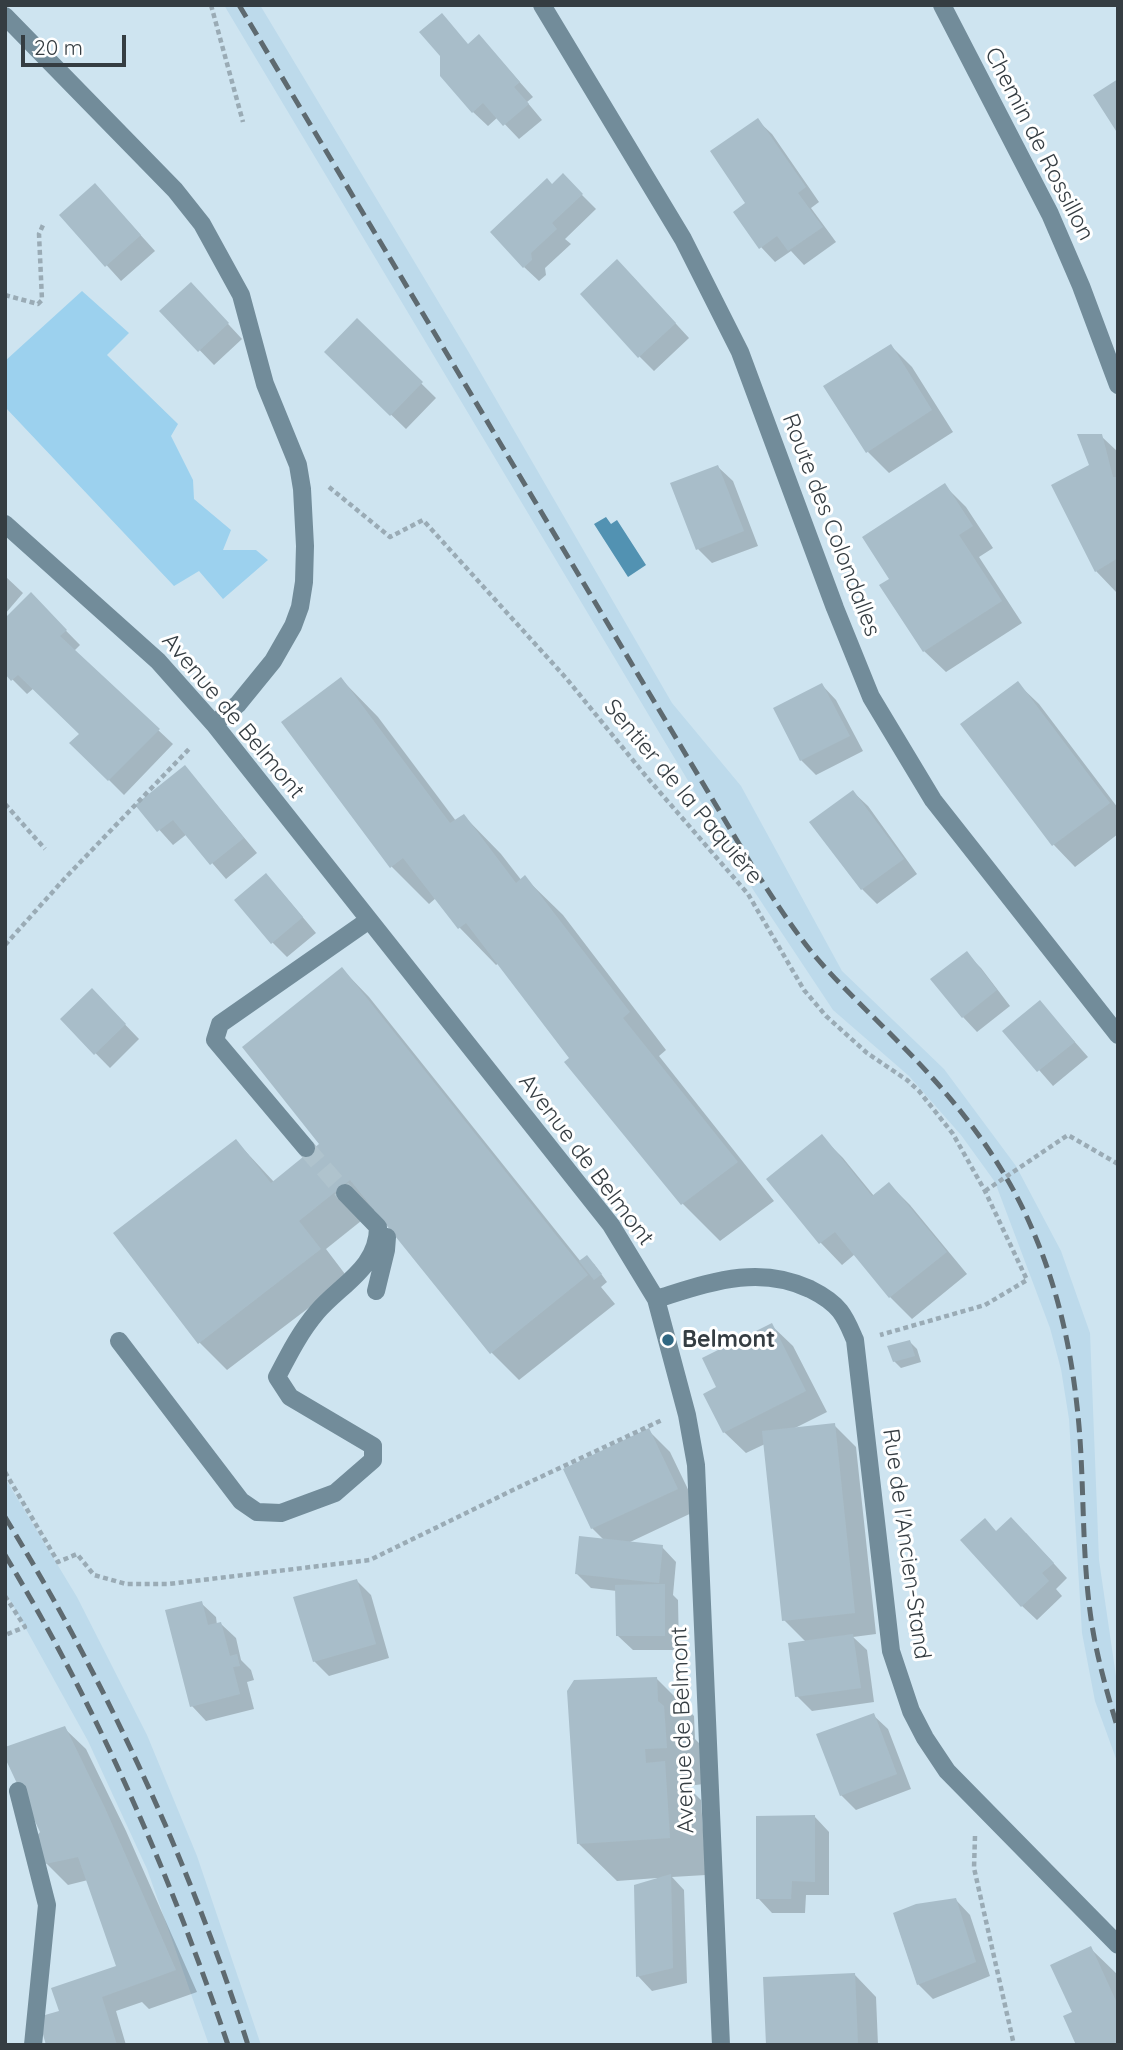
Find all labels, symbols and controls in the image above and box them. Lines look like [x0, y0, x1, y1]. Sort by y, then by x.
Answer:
scale bar [24, 21, 130, 65]
text: 20 m [34, 34, 83, 60]
street label: Chemin de Rossillon [978, 43, 1100, 245]
street label: Route des Colondalles [776, 410, 886, 640]
street label: Avenue de Belmont [156, 628, 310, 804]
street label: Sentier de la Paquière [598, 694, 768, 890]
street label: Avenue de Belmont [513, 1069, 659, 1251]
place label: Belmont [682, 1326, 775, 1354]
marker: Belmont [660, 1332, 676, 1348]
street label: Rue de l'Ancien-Stand [876, 1427, 936, 1661]
street label: Avenue de Belmont [666, 1626, 700, 1834]

